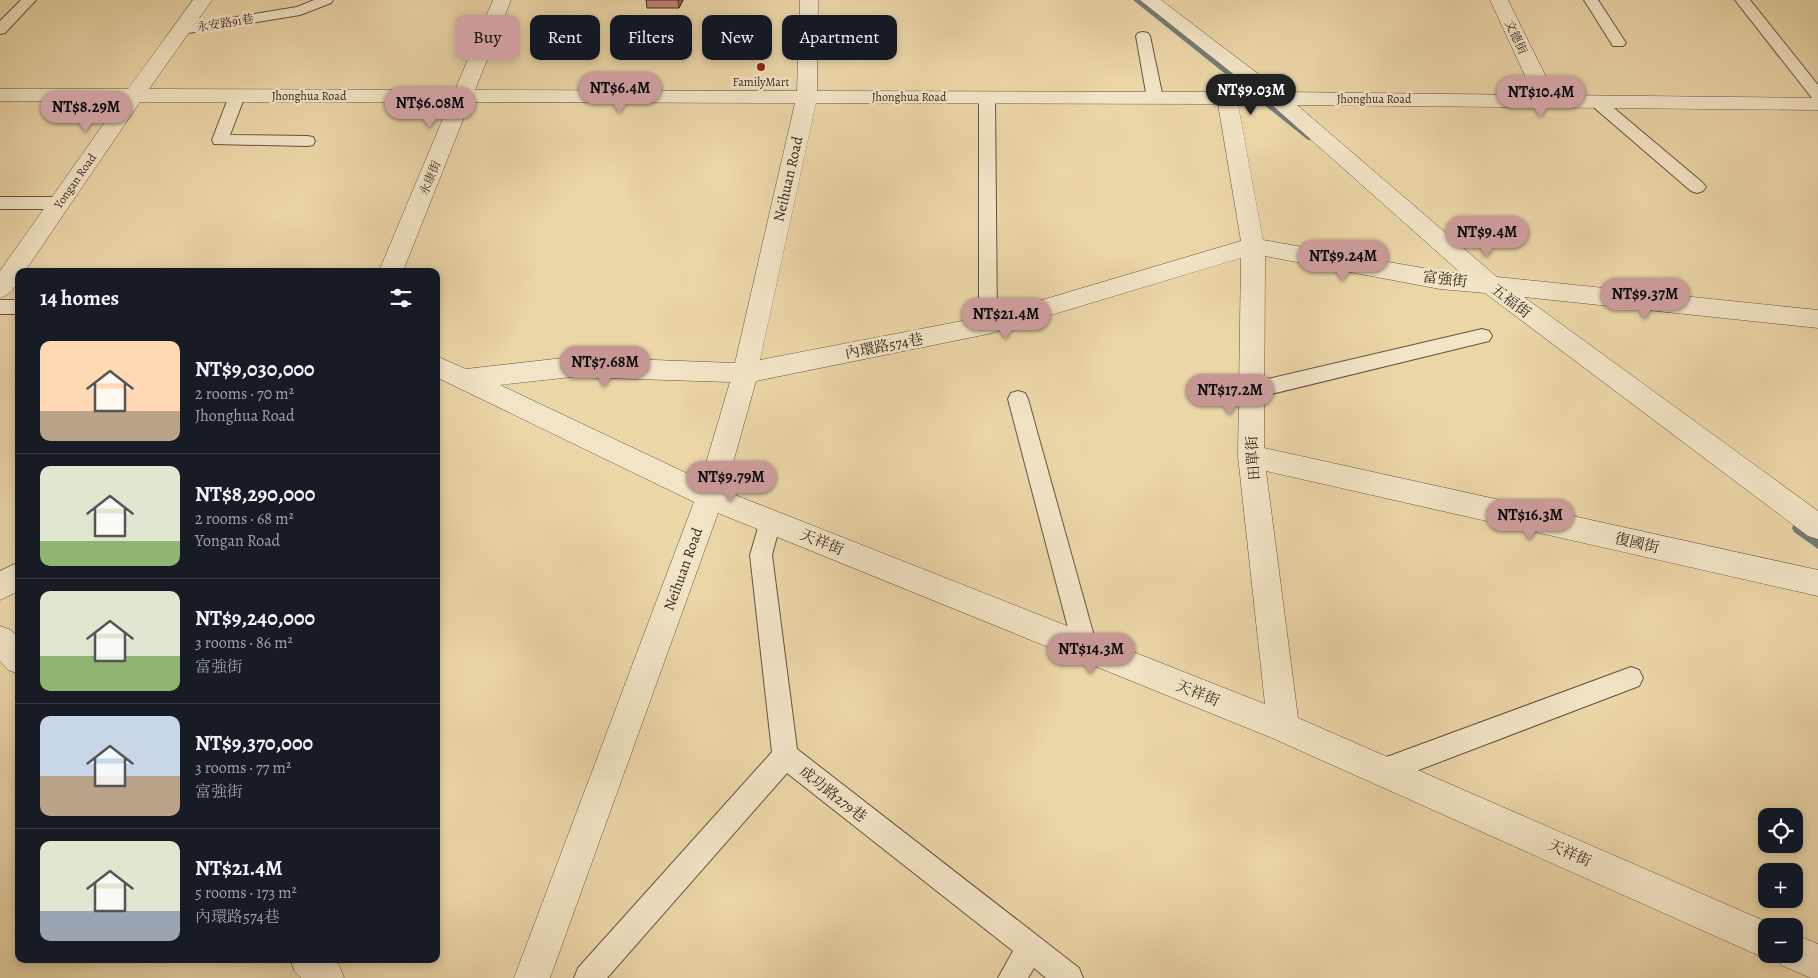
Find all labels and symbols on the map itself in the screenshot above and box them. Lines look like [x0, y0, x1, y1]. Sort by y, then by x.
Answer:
street label: 永安路91巷 [195, 11, 255, 35]
street label: 文德街 [1501, 17, 1531, 58]
marker: FamilyMart [755, 61, 767, 73]
pin: NT$6.4M [574, 72, 666, 114]
place label: FamilyMart [733, 74, 789, 90]
pin: NT$9.03M [1199, 74, 1303, 116]
pin: NT$10.4M [1489, 76, 1593, 118]
pin: NT$6.08M [378, 86, 482, 129]
street label: Jhonghua Road [272, 88, 347, 104]
street label: Jhonghua Road [872, 89, 947, 105]
pin: NT$8.29M [34, 90, 138, 133]
street label: Jhonghua Road [1337, 91, 1412, 107]
street label: Neihuan Road [768, 133, 808, 224]
street label: Yongan Road [50, 150, 100, 213]
street label: 永康街 [416, 157, 445, 198]
pin: NT$9.4M [1441, 216, 1533, 258]
pin: NT$9.24M [1291, 240, 1395, 282]
street label: 富強街 [1421, 266, 1469, 292]
pin: NT$9.37M [1593, 278, 1697, 320]
street label: 五福街 [1487, 279, 1535, 323]
pin: NT$21.4M [954, 298, 1058, 340]
street label: 內環路574巷 [843, 329, 925, 363]
pin: NT$7.68M [553, 346, 657, 388]
pin: NT$17.2M [1178, 374, 1282, 416]
street label: 田單街 [1241, 435, 1265, 481]
pin: NT$9.79M [679, 460, 783, 503]
pin: NT$16.3M [1478, 498, 1582, 541]
street label: Neihuan Road [659, 524, 708, 613]
street label: 天祥街 [797, 524, 847, 560]
street label: 復國街 [1613, 528, 1661, 558]
pin: NT$14.3M [1039, 632, 1143, 675]
street label: 天祥街 [1173, 675, 1223, 711]
street label: 成功路279巷 [795, 761, 871, 827]
street label: 天祥街 [1545, 835, 1595, 871]

